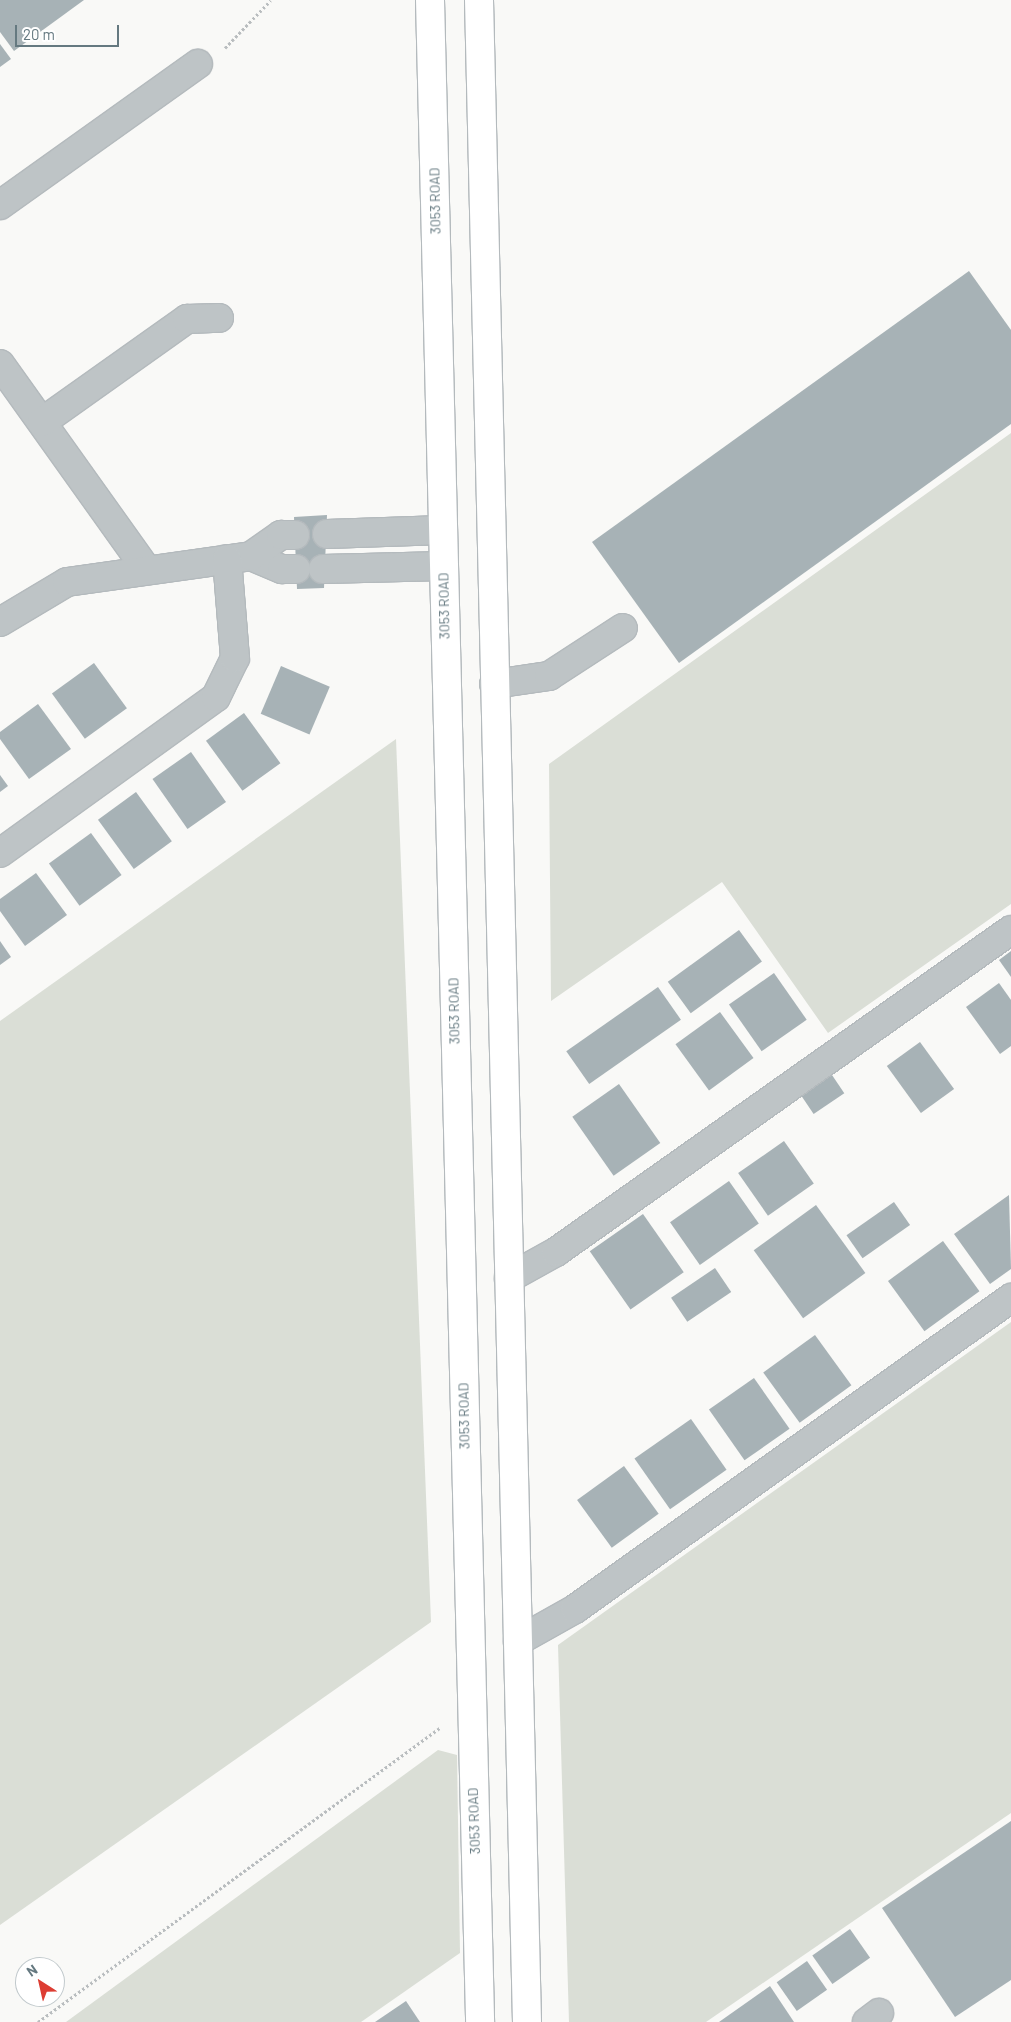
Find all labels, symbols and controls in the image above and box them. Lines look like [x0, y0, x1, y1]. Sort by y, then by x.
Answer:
scale bar [18, 15, 121, 47]
text: 20 m [23, 25, 55, 43]
street label: 3053 ROAD [426, 167, 444, 235]
street label: 3053 ROAD [435, 572, 453, 640]
street label: 3053 ROAD [445, 977, 463, 1045]
street label: 3053 ROAD [455, 1382, 473, 1450]
street label: 3053 ROAD [464, 1787, 484, 1855]
north arrow [15, 1957, 65, 2007]
text: N [23, 1960, 40, 1980]

